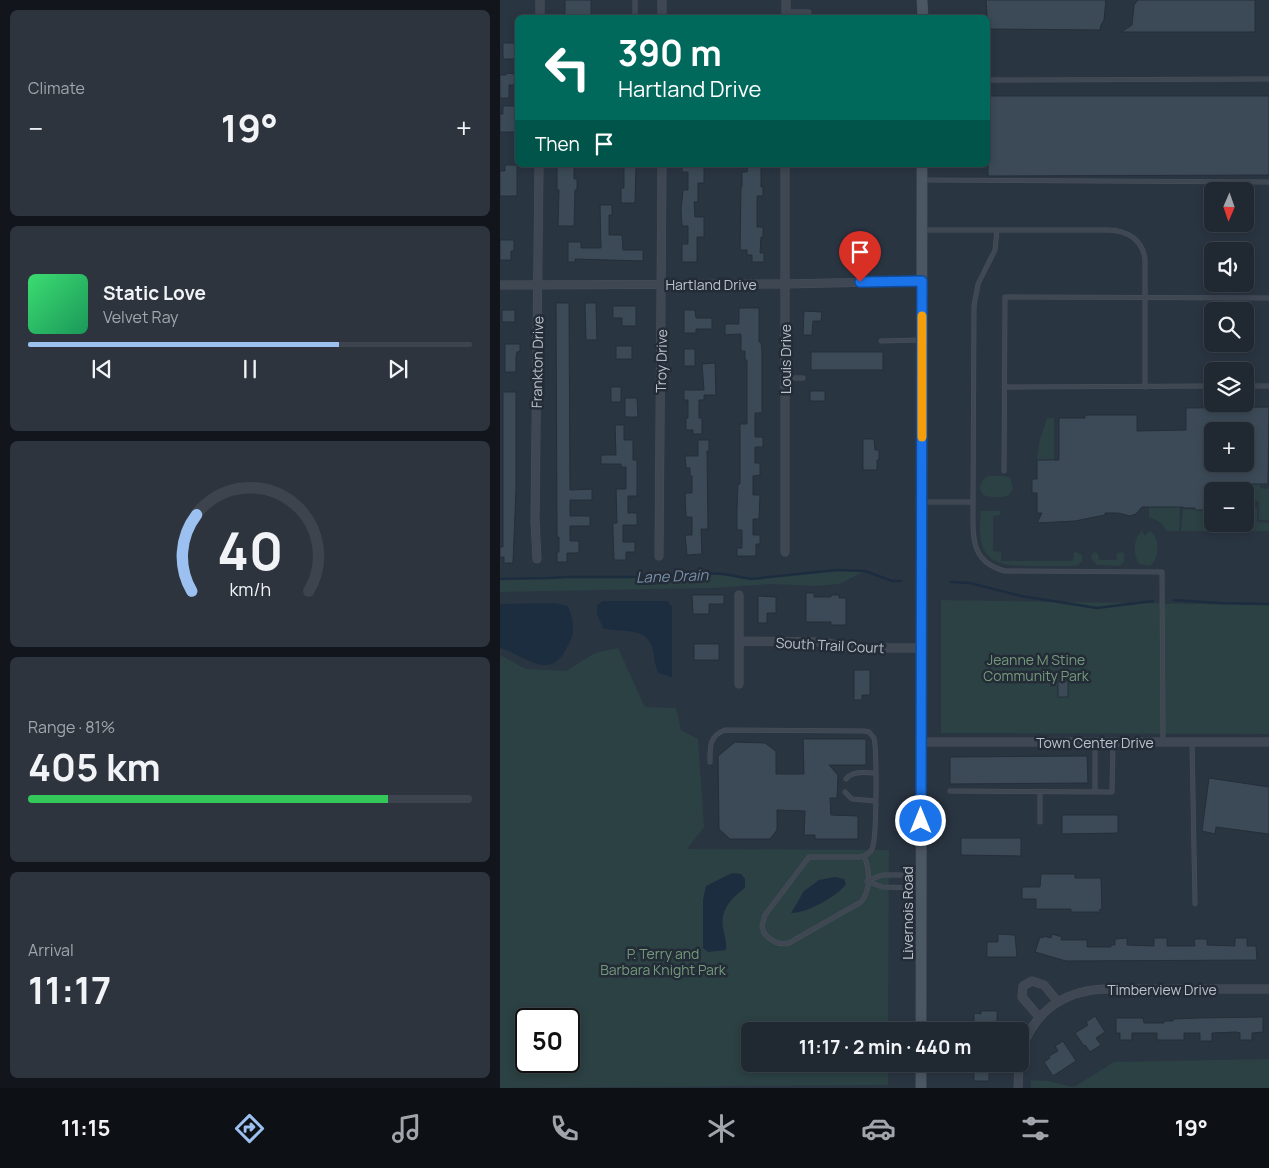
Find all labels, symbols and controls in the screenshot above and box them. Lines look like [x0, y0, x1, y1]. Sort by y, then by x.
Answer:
text: 390 m [618, 29, 722, 77]
icon: left [535, 35, 600, 100]
text: Hartland Drive [618, 74, 761, 104]
text: Climate [28, 77, 85, 99]
text: 19° [221, 101, 278, 153]
text: − [28, 109, 43, 147]
text: + [456, 109, 472, 147]
icon: arrive [590, 130, 618, 158]
text: Then [535, 131, 580, 157]
north arrow [1204, 182, 1254, 232]
map controls [1204, 182, 1254, 532]
pin [839, 231, 881, 282]
icon: arrive [846, 238, 874, 266]
button: sound [1204, 242, 1254, 292]
street label: Hartland Drive [665, 275, 757, 294]
text: Static Love [103, 280, 206, 306]
button: search [1204, 302, 1254, 352]
text: Velvet Ray [103, 306, 179, 328]
street label: Frankton Drive [527, 316, 547, 408]
street label: Louis Drive [776, 324, 795, 394]
street label: Troy Drive [651, 329, 671, 393]
icon: previous [88, 355, 116, 383]
icon: pause [236, 355, 264, 383]
icon: next [384, 355, 412, 383]
button: layers [1204, 362, 1254, 412]
button: + [1204, 422, 1254, 472]
button: − [1204, 482, 1254, 532]
text: 40 [217, 515, 283, 586]
water label: Lane Drain [635, 564, 710, 588]
text: km/h [229, 577, 271, 601]
street label: South Trail Court [775, 633, 885, 657]
park label: Jeanne M Stine Community Park [983, 650, 1090, 685]
text: Range · 81% [28, 716, 115, 738]
street label: Town Center Drive [1036, 733, 1154, 752]
text: 405 km [28, 740, 161, 792]
position arrow [894, 794, 946, 846]
street label: Livernois Road [898, 866, 917, 960]
text: Arrival [28, 939, 74, 961]
park label: P. Terry and Barbara Knight Park [600, 944, 727, 979]
text: 11:17 [28, 963, 111, 1015]
street label: Timberview Drive [1107, 980, 1217, 999]
speed limit sign: 50 [515, 1008, 580, 1073]
text: 11:17 · 2 min · 440 m [799, 1034, 971, 1060]
icon: directions [232, 1111, 267, 1146]
icon: music [389, 1111, 424, 1146]
icon: phone [547, 1111, 582, 1146]
icon: climate [704, 1111, 739, 1146]
icon: car [861, 1111, 896, 1146]
icon: filters [1018, 1111, 1053, 1146]
text: 11:15 [61, 1113, 110, 1143]
text: 19° [1175, 1113, 1208, 1143]

